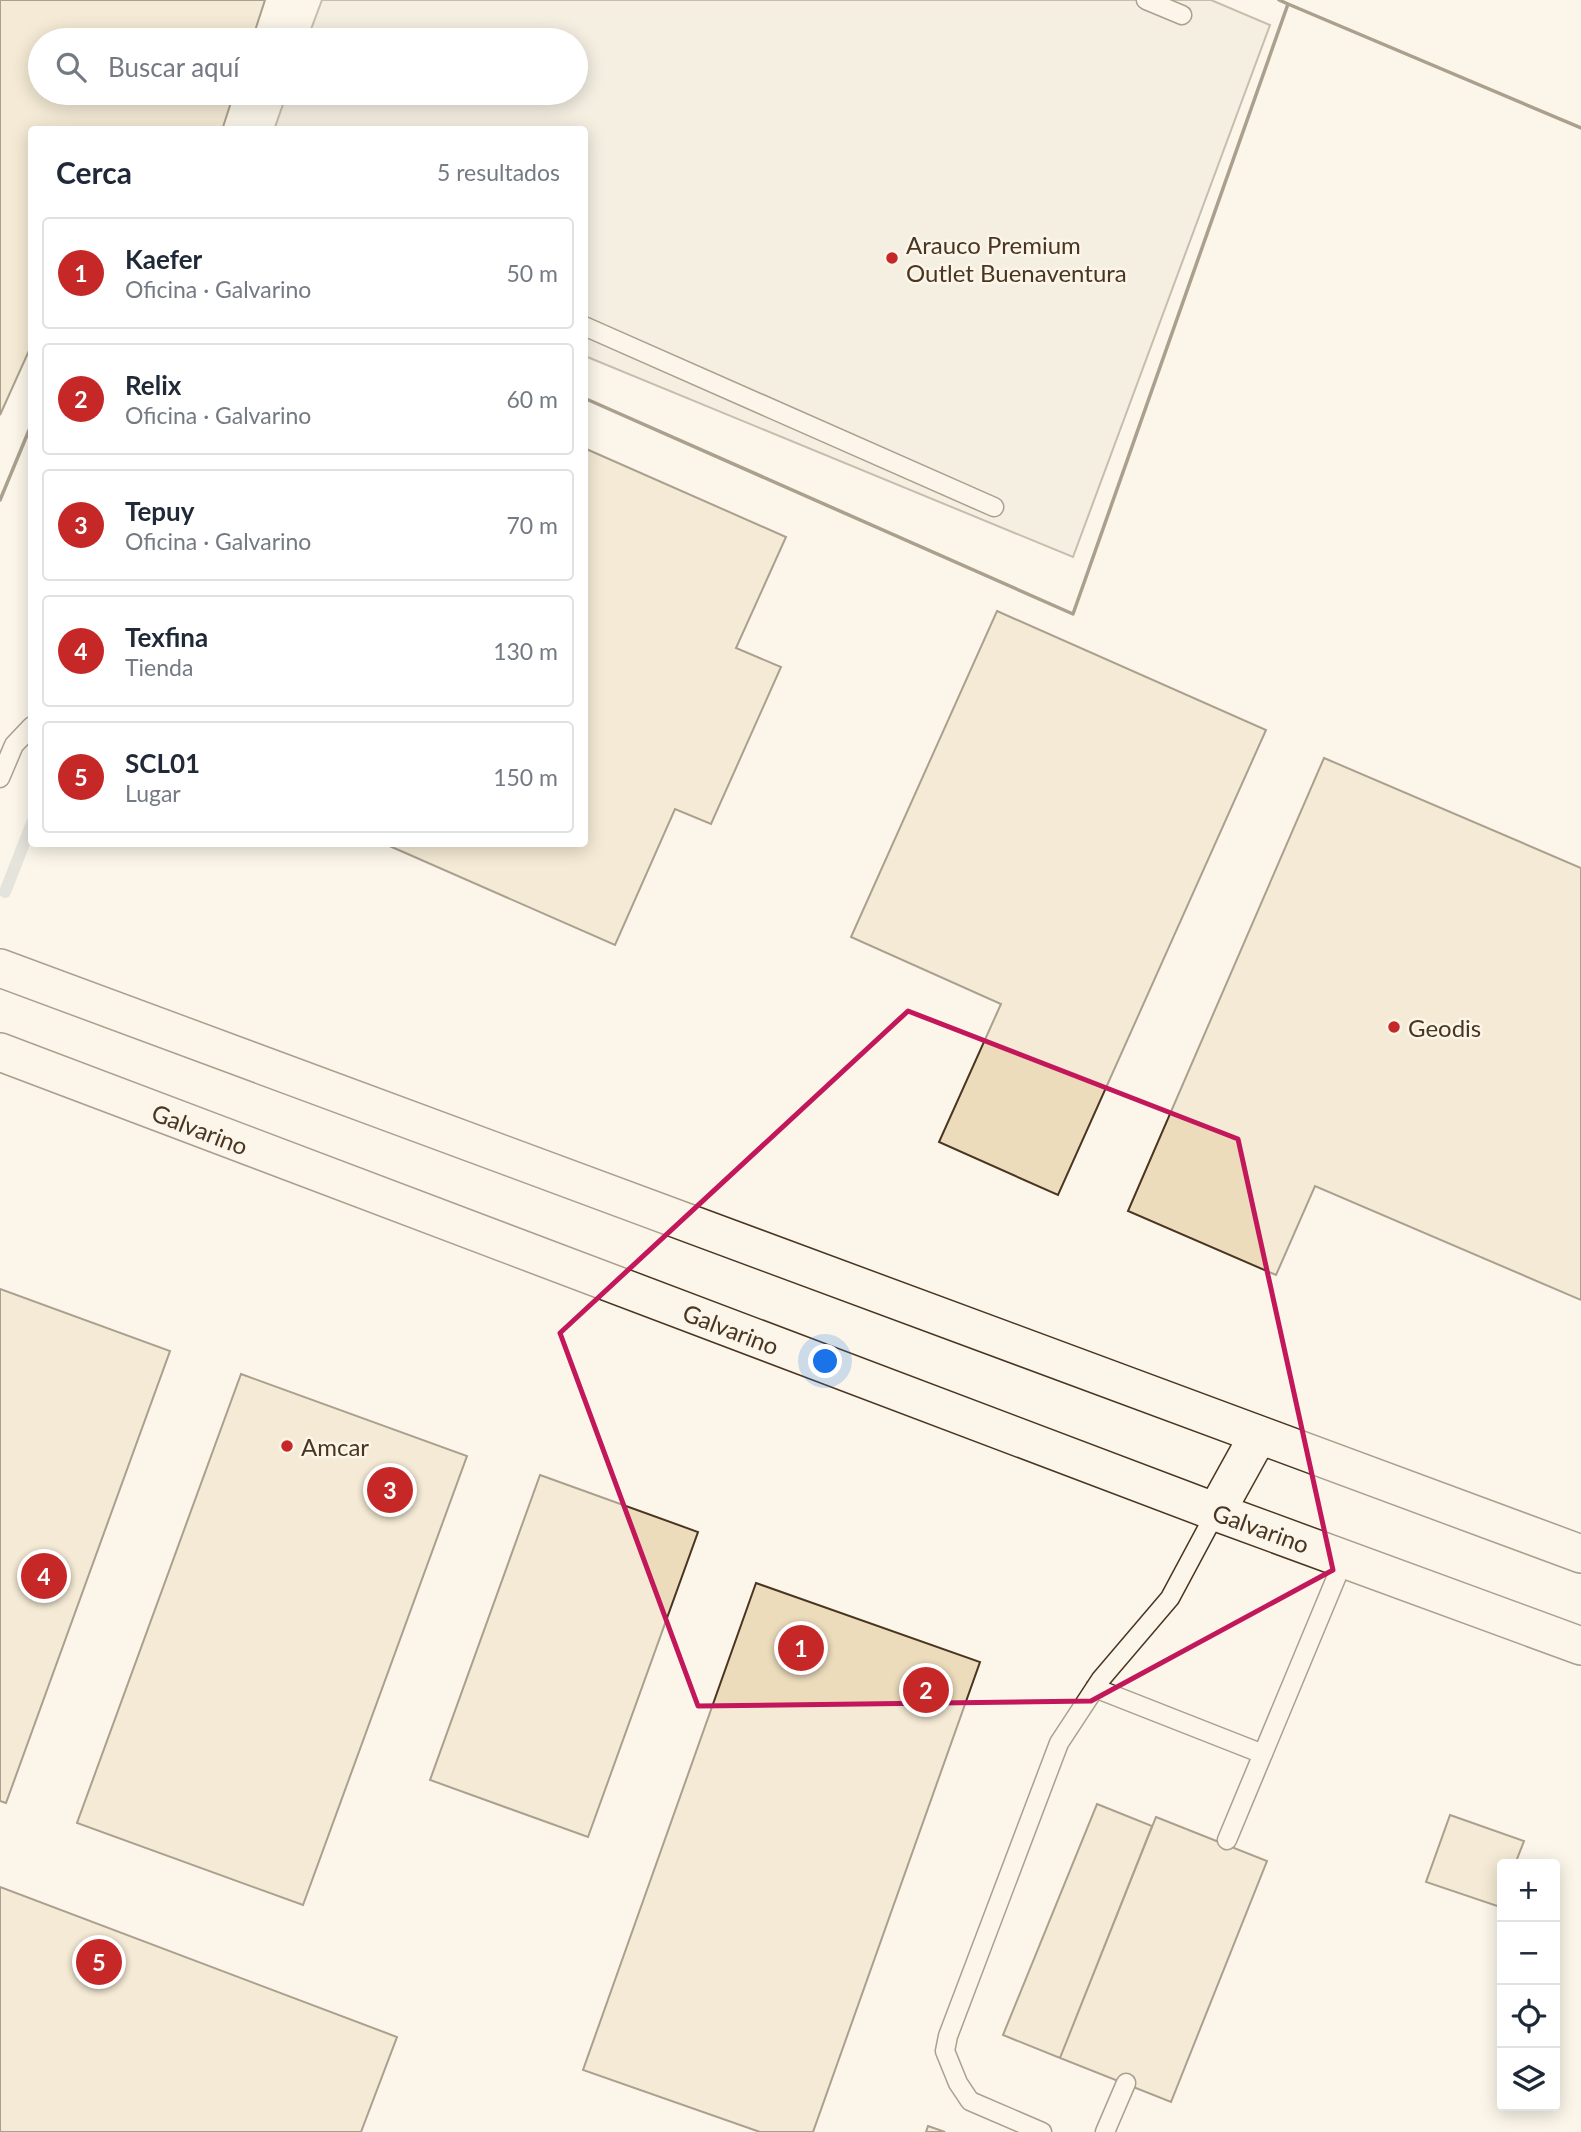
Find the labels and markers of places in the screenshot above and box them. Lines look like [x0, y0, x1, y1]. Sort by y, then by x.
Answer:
place label: Arauco Premium Outlet Buenaventura [906, 230, 1127, 287]
marker: Arauco Premium Outlet Buenaventura [884, 250, 900, 266]
place label: Geodis [1408, 1013, 1481, 1042]
marker: Geodis [1386, 1019, 1402, 1035]
place label: Amcar [301, 1432, 369, 1461]
marker: Amcar [279, 1438, 295, 1454]
pin: 3 [367, 1464, 413, 1516]
pin: 4 [21, 1550, 67, 1602]
pin: 1 [778, 1622, 824, 1674]
pin: 2 [903, 1664, 949, 1716]
pin: 5 [76, 1936, 122, 1988]

